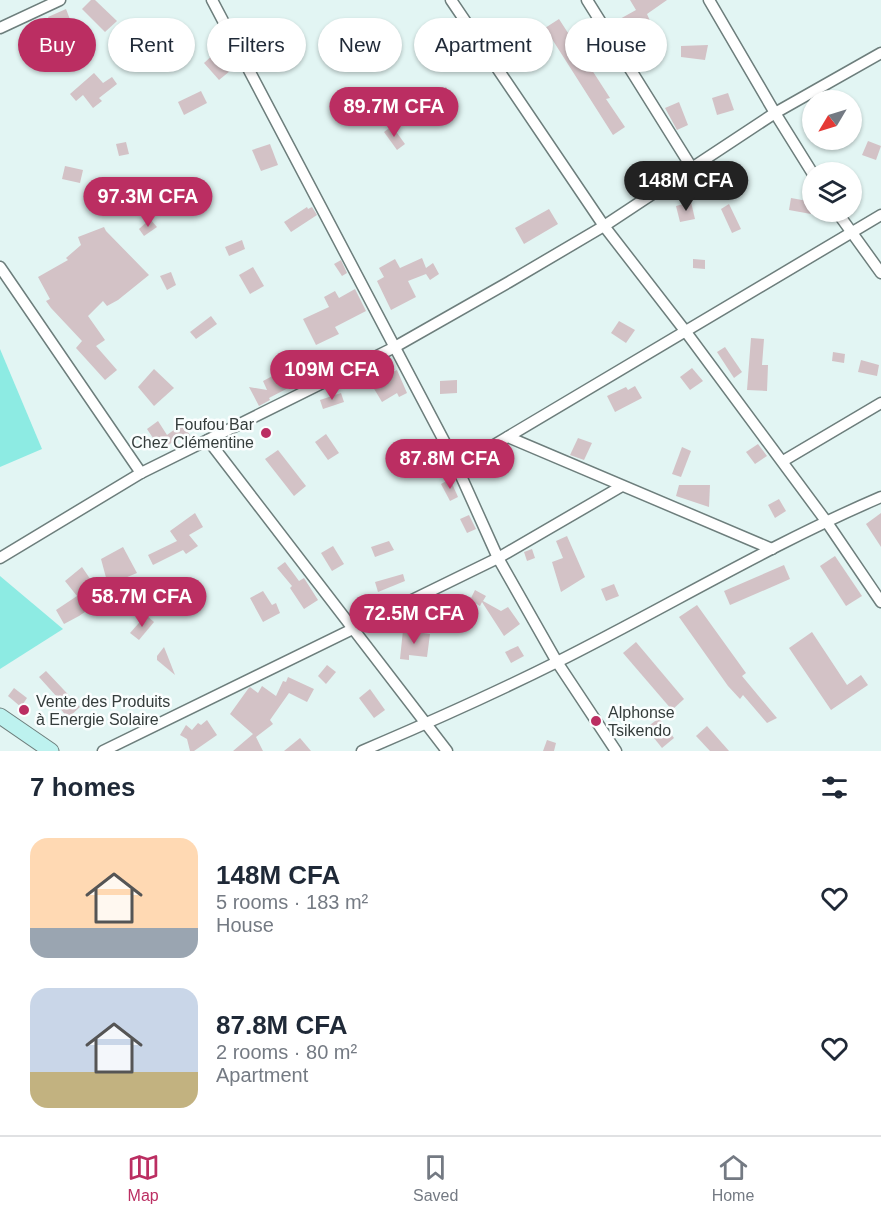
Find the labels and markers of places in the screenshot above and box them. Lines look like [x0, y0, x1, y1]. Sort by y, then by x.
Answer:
pin: 89.7M CFA [325, 87, 463, 138]
pin: 148M CFA [624, 161, 748, 212]
pin: 97.3M CFA [79, 177, 217, 228]
pin: 109M CFA [270, 350, 394, 401]
place label: Foufou Bar Chez Clémentine [131, 416, 255, 451]
marker: Foufou Bar Chez Clémentine [259, 426, 273, 440]
pin: 87.8M CFA [381, 439, 519, 490]
pin: 58.7M CFA [73, 577, 211, 628]
pin: 72.5M CFA [345, 594, 483, 645]
place label: Vente des Produits à Energie Solaire [36, 693, 170, 728]
marker: Vente des Produits à Energie Solaire [17, 703, 31, 717]
place label: Alphonse Tsikendo [608, 704, 675, 739]
marker: Alphonse Tsikendo [589, 714, 603, 728]

